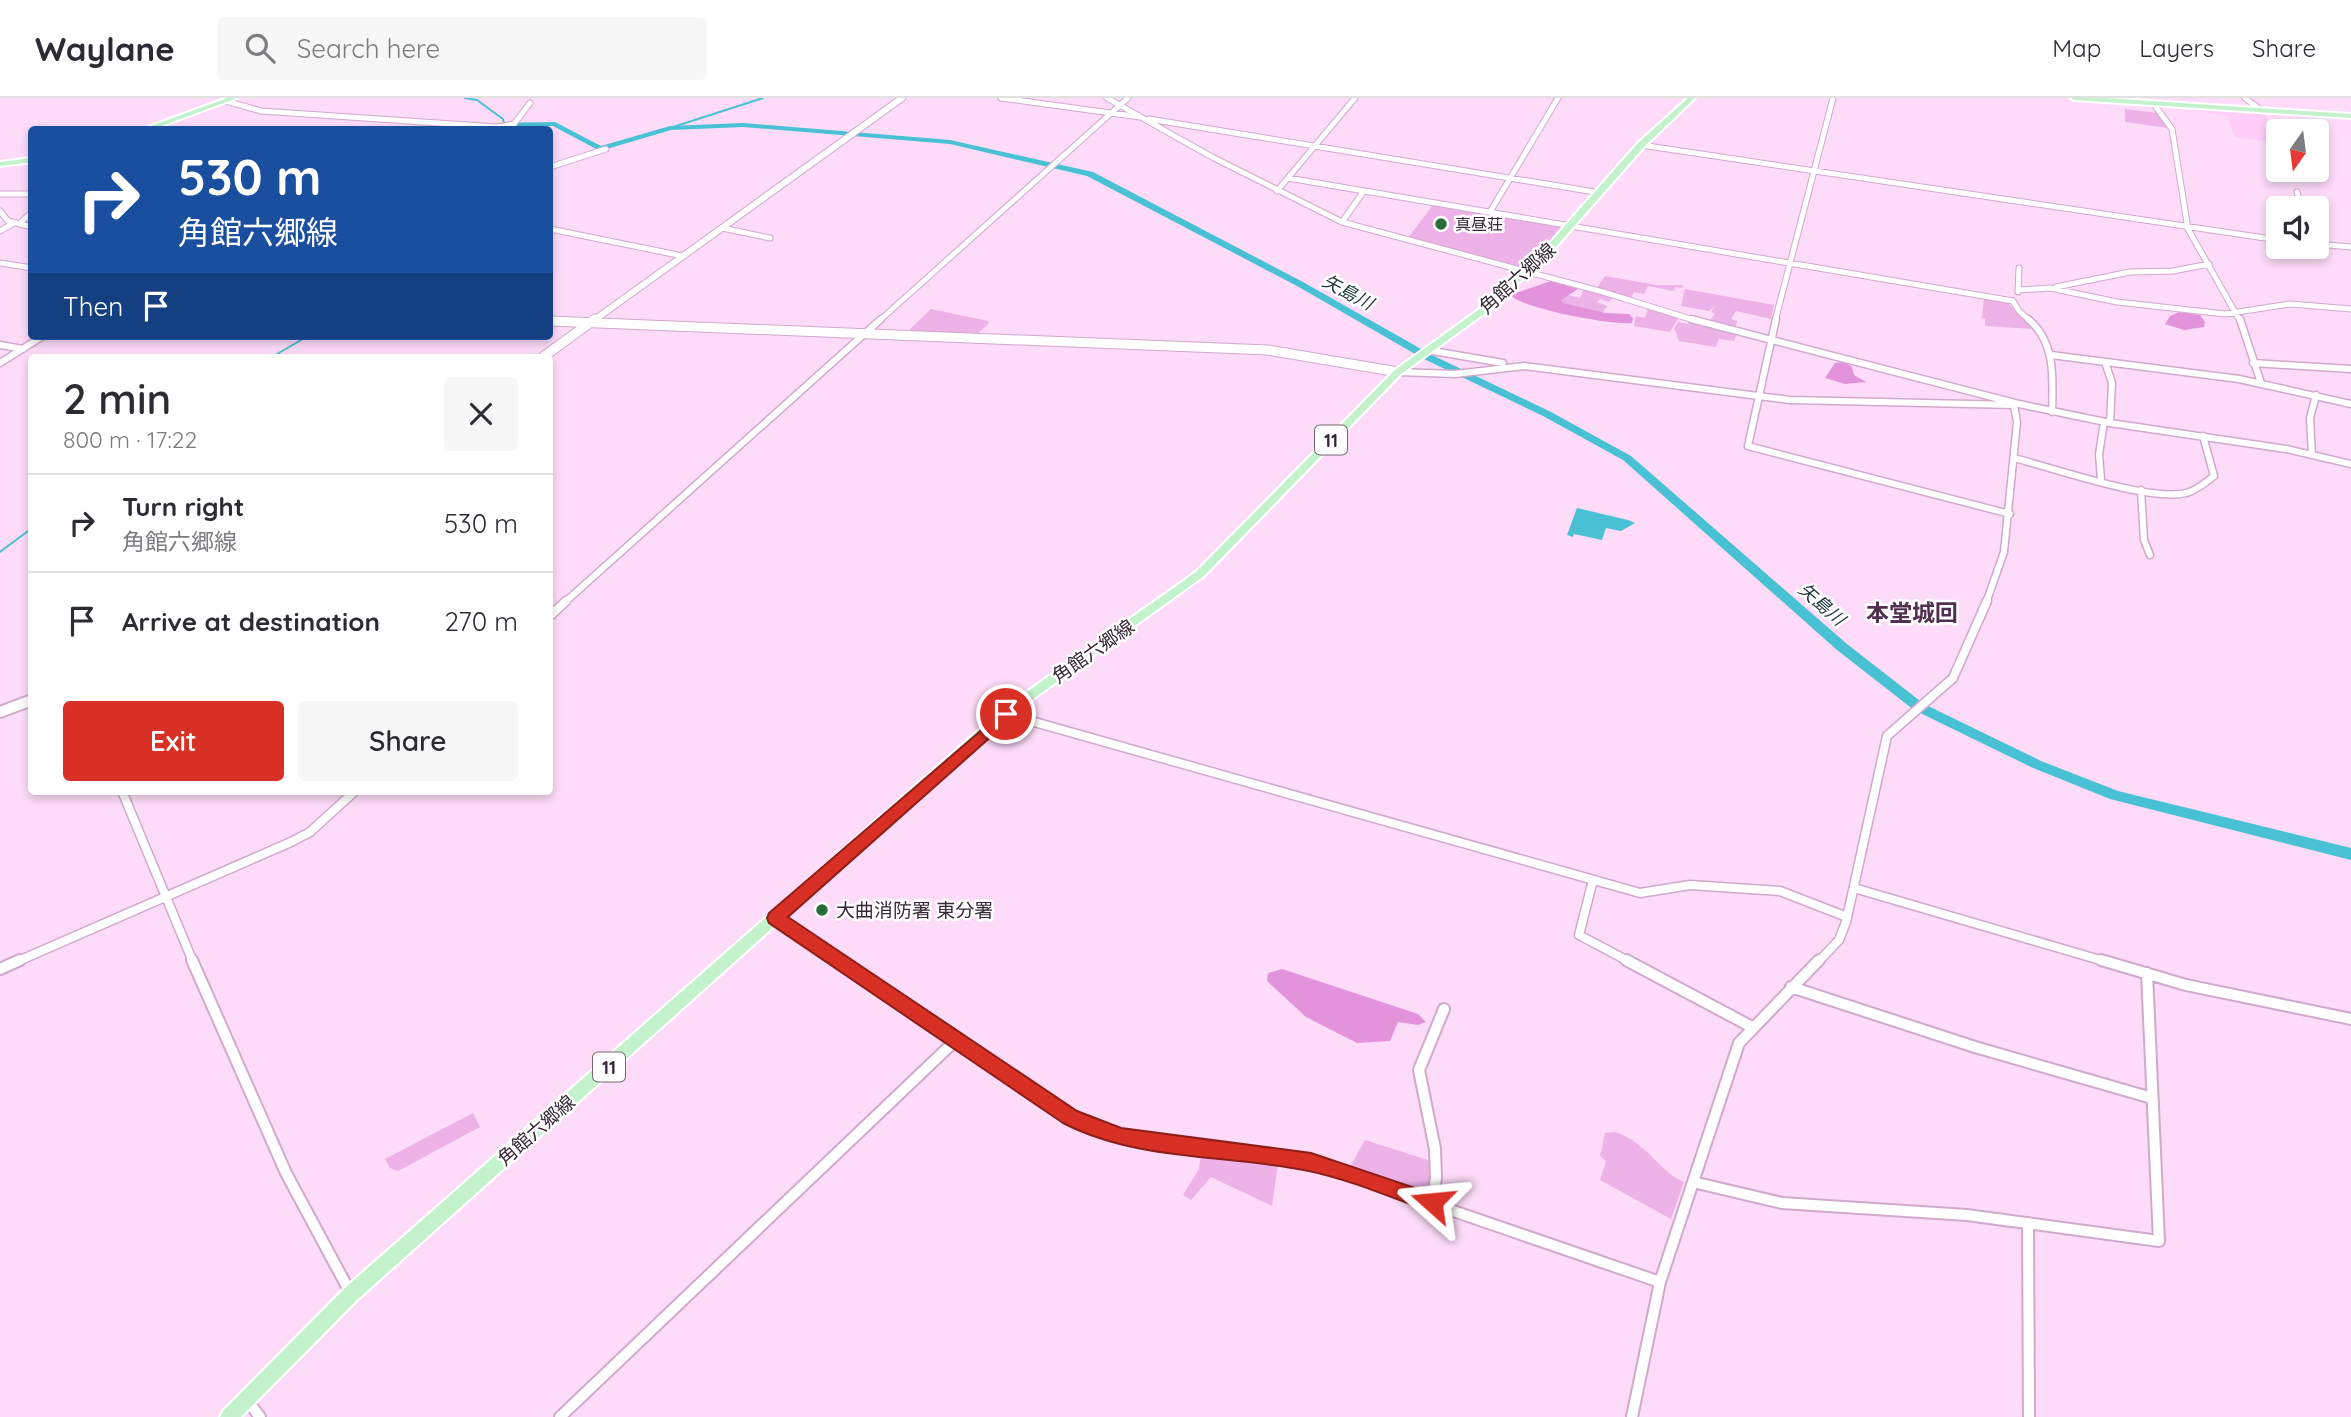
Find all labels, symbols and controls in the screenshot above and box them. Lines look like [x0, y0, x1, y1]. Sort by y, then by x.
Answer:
search box [217, 17, 707, 80]
text: Waylane [35, 28, 175, 69]
icon: search [241, 29, 279, 67]
text: Search here [297, 32, 440, 65]
text: Map [2052, 33, 2101, 63]
text: Layers [2139, 33, 2214, 63]
text: Share [2252, 33, 2316, 63]
north arrow [2266, 119, 2329, 182]
map controls [2266, 119, 2329, 259]
text: 530 m [178, 146, 322, 207]
icon: right [63, 154, 154, 245]
button: sound [2266, 196, 2329, 259]
text: 角館六郷線 [178, 212, 338, 252]
place label: 真昼荘 [1455, 214, 1503, 234]
marker: 真昼荘 [1433, 216, 1449, 232]
street label: 角館六郷線 [1474, 237, 1560, 319]
water label: 矢島川 [1319, 269, 1379, 316]
icon: arrive [137, 287, 175, 325]
text: Then [63, 290, 123, 323]
text: 2 min [63, 372, 171, 425]
button: close [444, 377, 518, 451]
text: 800 m · 17:22 [63, 425, 197, 454]
road number: 11 [1315, 426, 1347, 454]
text: Turn right [122, 490, 244, 523]
icon: right [63, 504, 101, 542]
text: 530 m [444, 507, 518, 540]
text: 角館六郷線 [122, 527, 237, 556]
water label: 矢島川 [1794, 578, 1851, 632]
district label: 本堂城回 [1866, 598, 1958, 627]
icon: arrive [63, 602, 101, 640]
text: Arrive at destination [122, 605, 380, 638]
text: 270 m [444, 605, 518, 638]
street label: 角館六郷線 [1047, 614, 1139, 688]
pin [976, 684, 1036, 744]
icon: arrive [987, 695, 1025, 733]
button: Exit [63, 701, 284, 781]
button: Share [298, 701, 518, 781]
place label: 大曲消防署 東分署 [836, 898, 993, 922]
marker: 大曲消防署 東分署 [814, 902, 830, 918]
road number: 11 [593, 1052, 625, 1082]
street label: 角館六郷線 [492, 1090, 580, 1170]
position arrow [1395, 1165, 1469, 1239]

